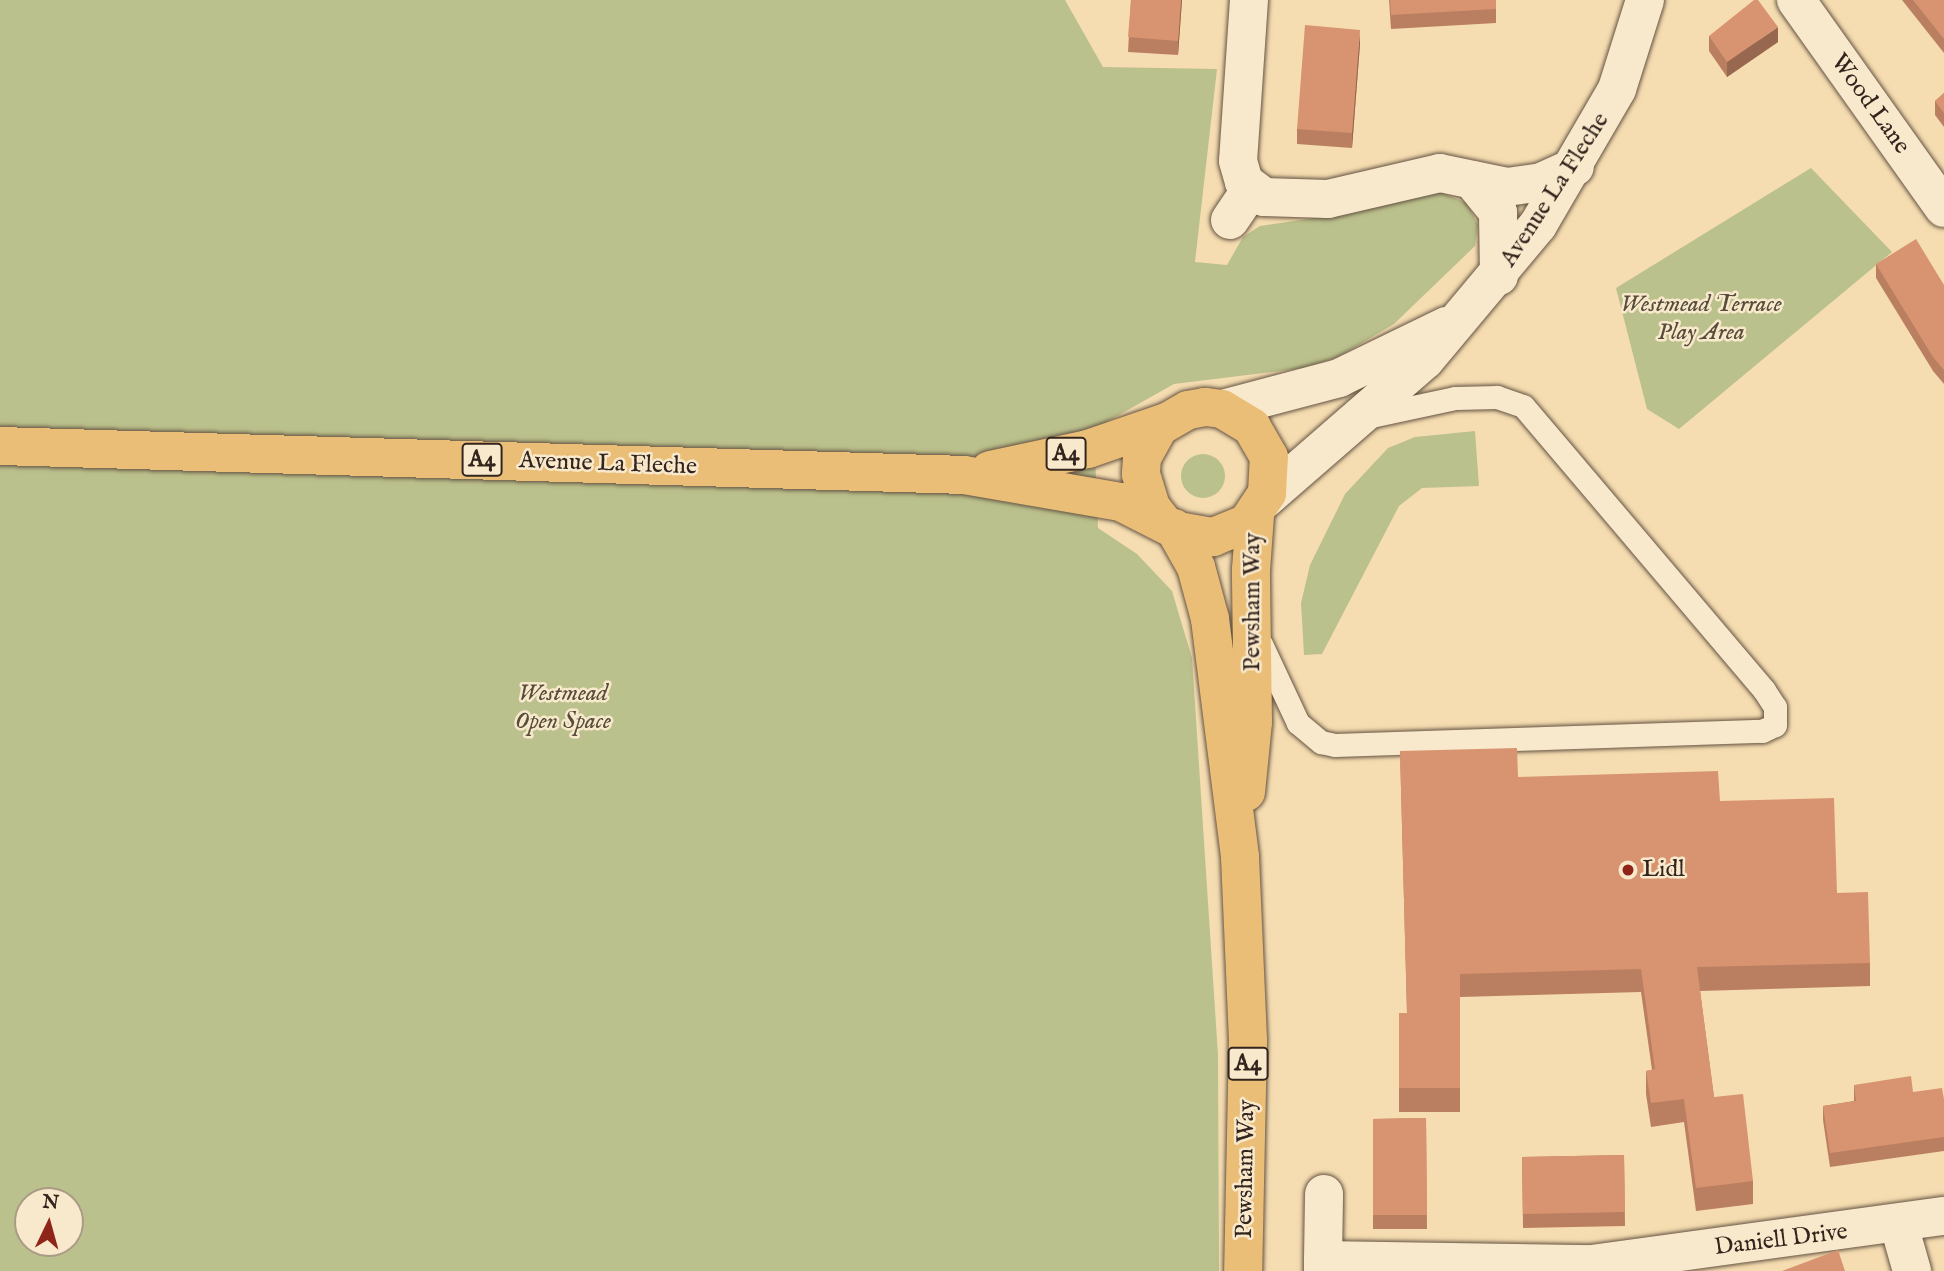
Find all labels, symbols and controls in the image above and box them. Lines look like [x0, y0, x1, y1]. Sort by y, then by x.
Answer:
street label: Wood Lane [1824, 48, 1916, 160]
street label: Avenue La Fleche [1494, 108, 1616, 272]
park label: Westmead Terrace Play Area [1620, 291, 1782, 347]
road number: A4 [1045, 435, 1087, 474]
road number: A4 [461, 440, 503, 480]
street label: Avenue La Fleche [519, 447, 697, 481]
street label: Pewsham Way [1239, 532, 1267, 672]
park label: Westmead Open Space [515, 680, 611, 736]
place label: Lidl [1642, 856, 1685, 884]
marker: Lidl [1620, 862, 1636, 878]
road number: A4 [1227, 1044, 1269, 1084]
street label: Pewsham Way [1230, 1099, 1262, 1239]
north arrow [14, 1187, 84, 1257]
text: N [41, 1190, 60, 1216]
street label: Daniell Drive [1713, 1218, 1849, 1262]

